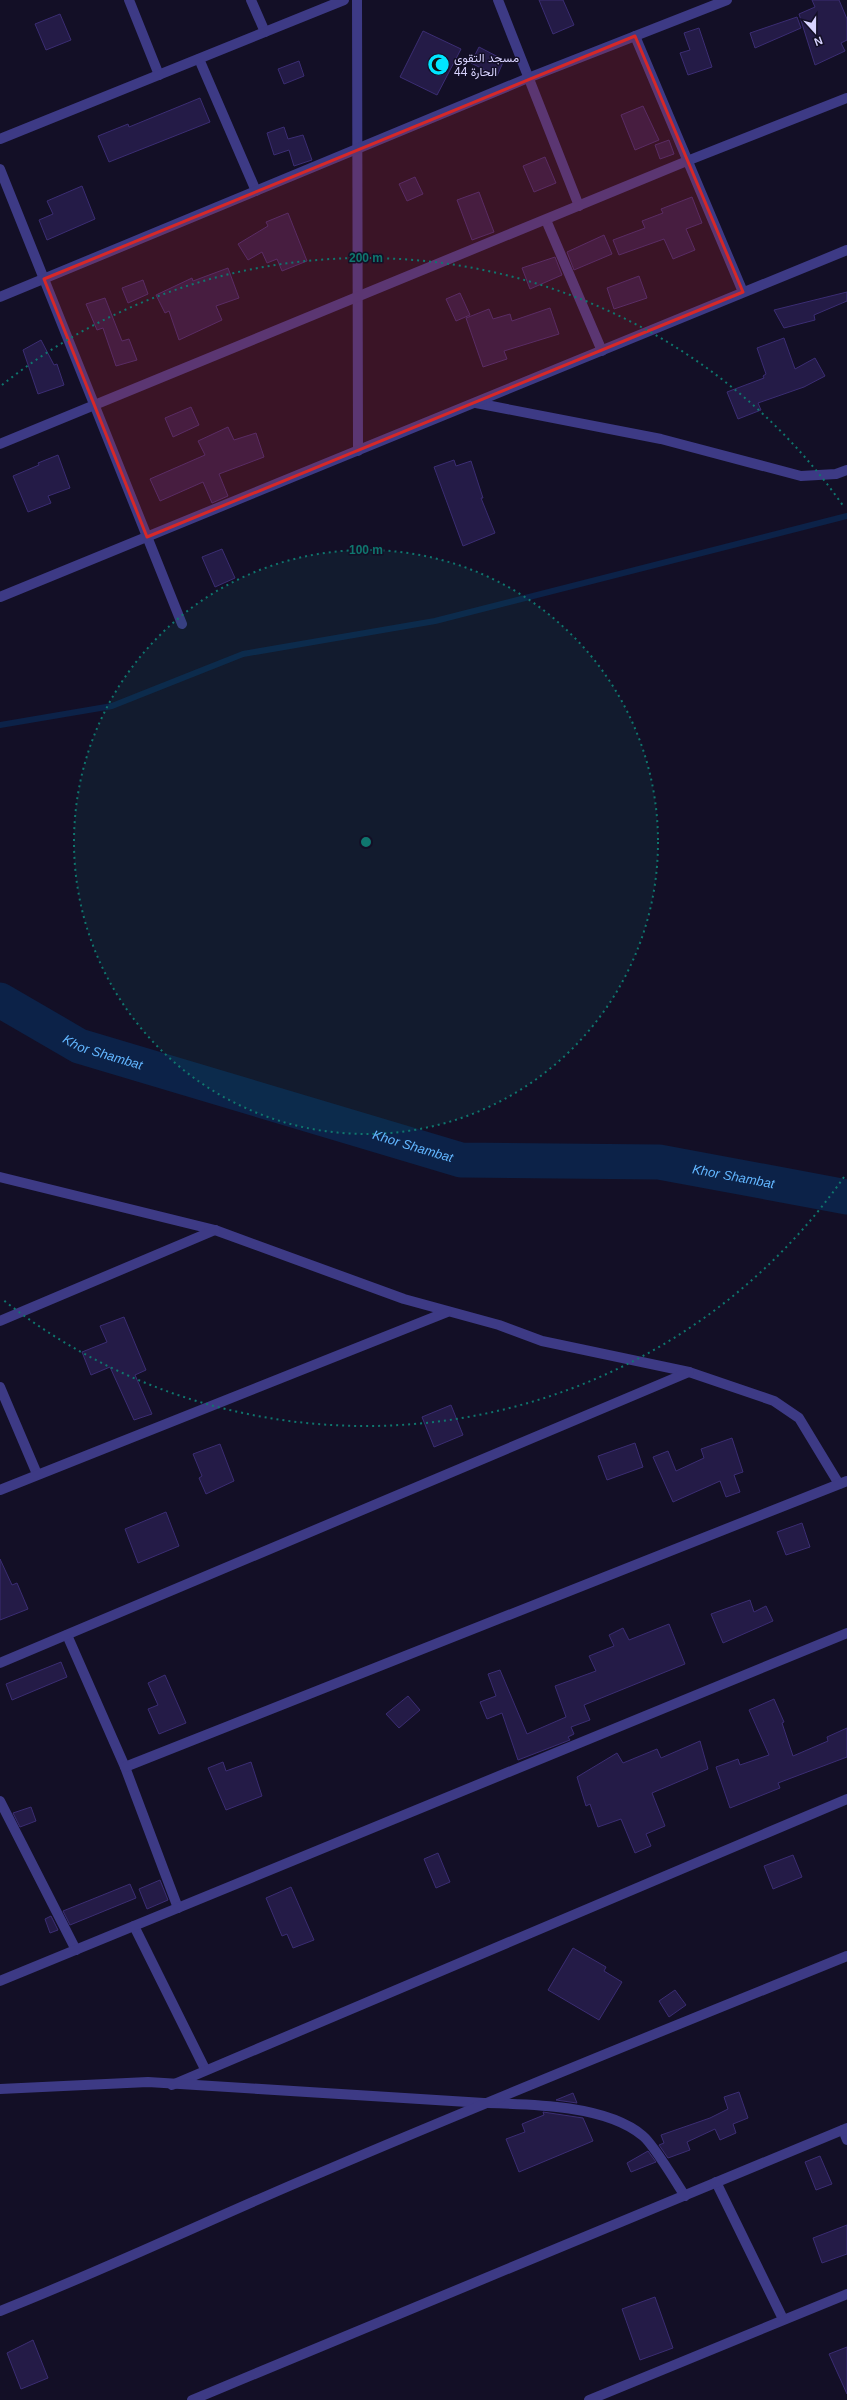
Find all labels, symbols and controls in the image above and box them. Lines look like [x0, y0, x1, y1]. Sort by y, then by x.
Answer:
north arrow [795, 12, 835, 52]
text: N [813, 34, 824, 48]
place label: مسجد التقوي الحارة 44 [454, 51, 519, 80]
mosque icon: مسجد التقوي الحارة 44 [426, 52, 452, 78]
text: 200 m [349, 251, 383, 265]
text: 100 m [349, 543, 383, 557]
centre of rings [359, 835, 373, 849]
water label: Khor Shambat [60, 1031, 146, 1073]
water label: Khor Shambat [371, 1127, 456, 1166]
water label: Khor Shambat [691, 1161, 777, 1192]

